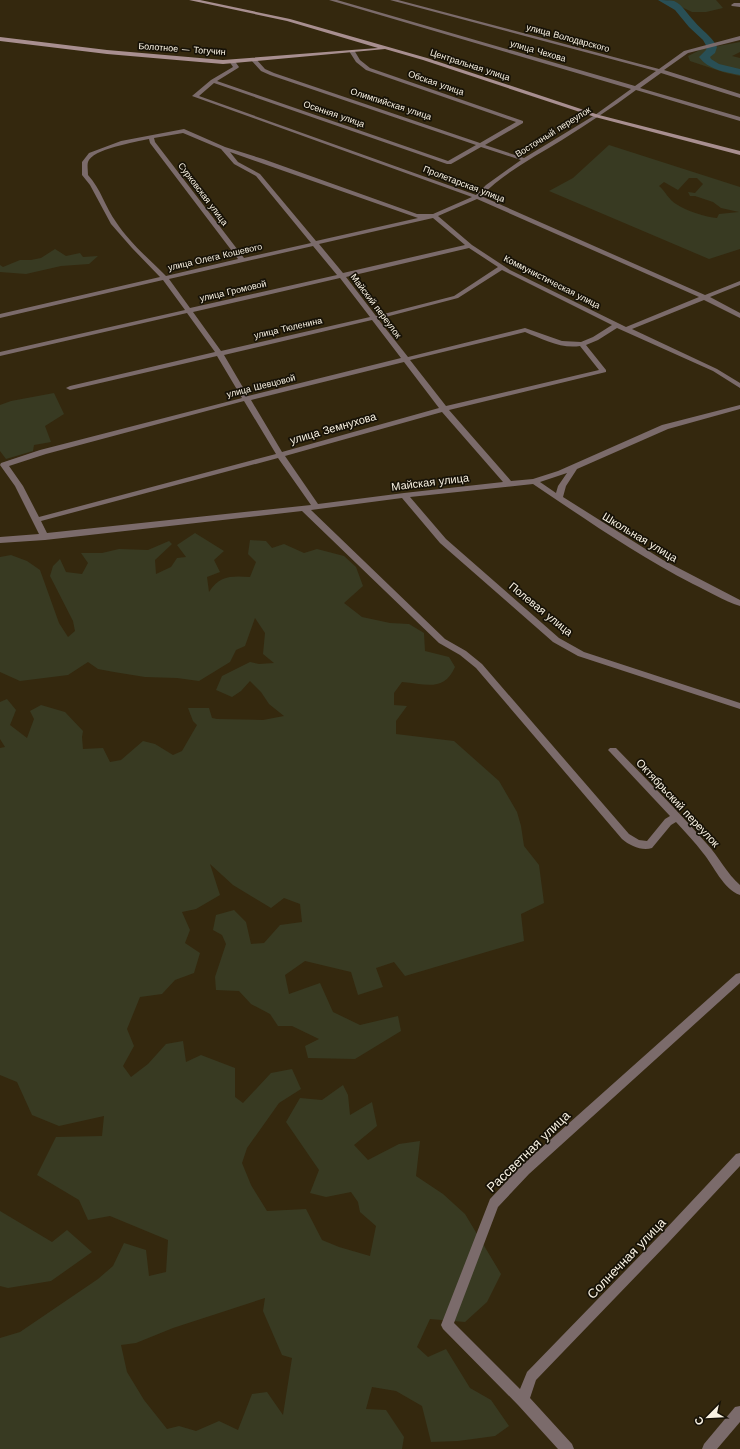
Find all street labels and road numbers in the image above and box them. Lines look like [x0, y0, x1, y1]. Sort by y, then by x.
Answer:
street label: улица Володарского [525, 22, 611, 54]
street label: улица Чехова [509, 38, 567, 64]
street label: Болотное — Тогучин [138, 41, 226, 57]
street label: Центральная улица [429, 47, 511, 83]
street label: Обская улица [407, 69, 465, 97]
street label: Олимпийская улица [349, 86, 433, 122]
street label: Осенняя улица [302, 99, 366, 129]
street label: Восточный переулок [513, 105, 593, 159]
street label: Сурковская улица [176, 161, 230, 227]
street label: Пролетарская улица [422, 164, 506, 204]
street label: улица Олега Кошевого [167, 241, 263, 273]
street label: Коммунистическая улица [502, 253, 602, 311]
street label: Майский переулок [349, 272, 403, 340]
street label: улица Громовой [199, 278, 267, 304]
street label: улица Тюленина [253, 315, 323, 341]
street label: улица Шевцовой [226, 373, 296, 399]
street label: улица Земнухова [288, 410, 379, 447]
street label: Майская улица [390, 471, 471, 494]
street label: Школьная улица [600, 510, 680, 565]
street label: Полевая улица [506, 580, 576, 640]
street label: Октябрьский переулок [633, 757, 722, 850]
street label: Рассветная улица [484, 1107, 574, 1195]
street label: Солнечная улица [584, 1214, 669, 1302]

